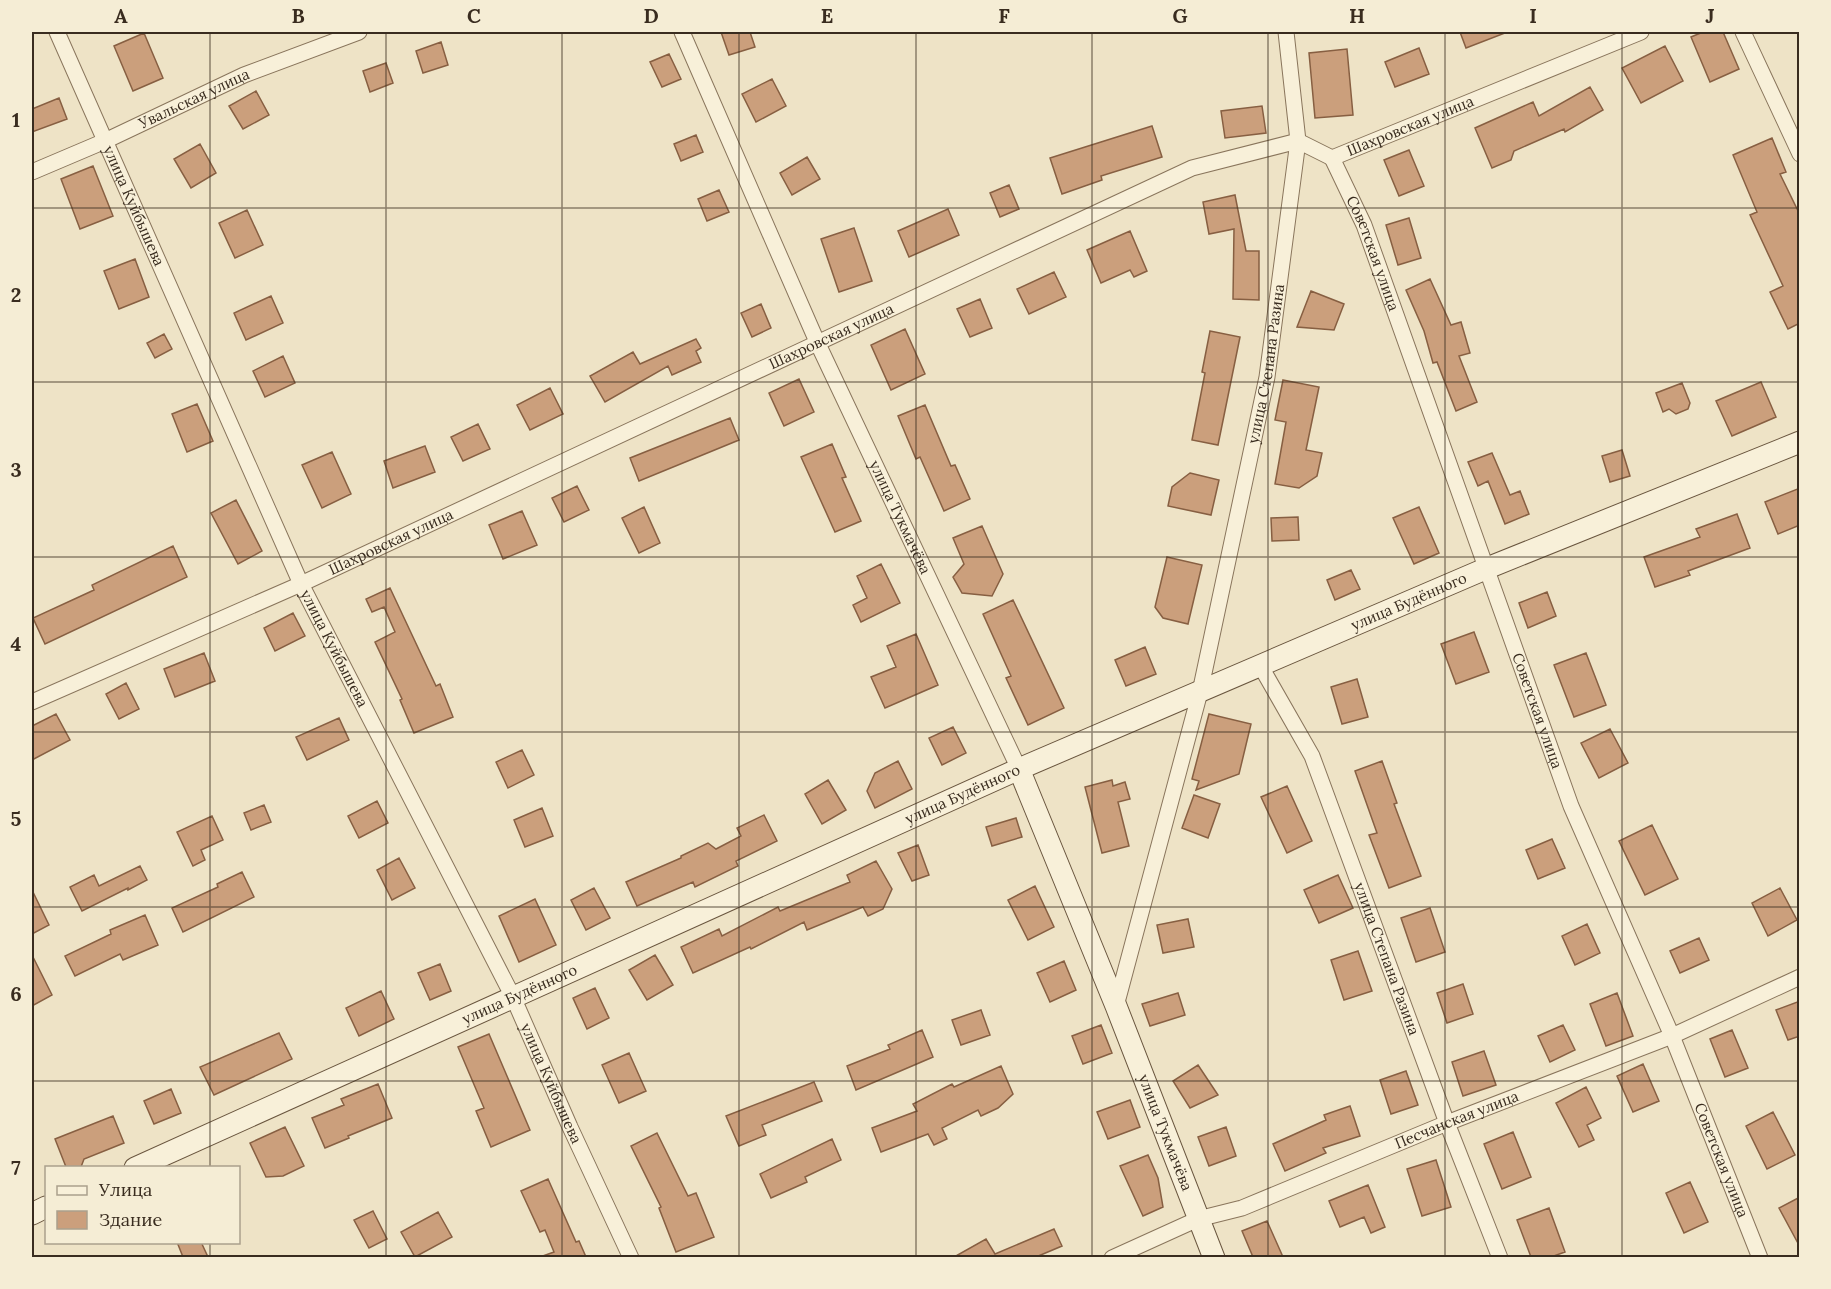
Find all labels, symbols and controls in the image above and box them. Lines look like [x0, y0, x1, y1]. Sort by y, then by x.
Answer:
text: A [114, 3, 128, 28]
text: B [291, 3, 305, 28]
text: C [467, 3, 481, 28]
text: D [643, 3, 659, 28]
text: E [821, 3, 833, 28]
text: F [998, 3, 1010, 28]
text: G [1172, 3, 1188, 28]
text: H [1349, 3, 1365, 28]
text: I [1529, 3, 1537, 28]
text: J [1705, 3, 1715, 28]
street label: Увальская улица [135, 64, 252, 133]
street label: Шахровская улица [1344, 91, 1477, 160]
text: 1 [12, 107, 20, 132]
street label: улица Куйбышева [99, 142, 169, 269]
street label: Советская улица [1342, 193, 1404, 314]
text: 2 [11, 282, 21, 307]
street label: улица Степана Разина [1243, 283, 1288, 445]
street label: Шахровская улица [766, 299, 897, 373]
text: 3 [10, 457, 22, 482]
street label: улица Тукмачёва [865, 457, 936, 577]
street label: Шахровская улица [325, 504, 456, 579]
street label: улица Будённого [1348, 568, 1470, 634]
street label: улица Куйбышева [296, 586, 373, 711]
text: 4 [11, 631, 22, 656]
street label: Советская улица [1508, 650, 1567, 771]
street label: улица Будённого [902, 760, 1023, 828]
text: 5 [11, 806, 22, 831]
street label: улица Степана Разина [1350, 880, 1424, 1038]
street label: улица Будённого [459, 960, 580, 1028]
text: 6 [10, 981, 22, 1006]
street label: улица Куйбышева [517, 1020, 586, 1147]
street label: улица Тукмачёва [1134, 1071, 1197, 1194]
street label: Песчанская улица [1392, 1086, 1521, 1153]
street label: Советская улица [1690, 1100, 1753, 1221]
text: 7 [11, 1155, 21, 1180]
legend [45, 1166, 240, 1244]
text: Улица [98, 1178, 152, 1201]
text: Здание [99, 1208, 162, 1231]

